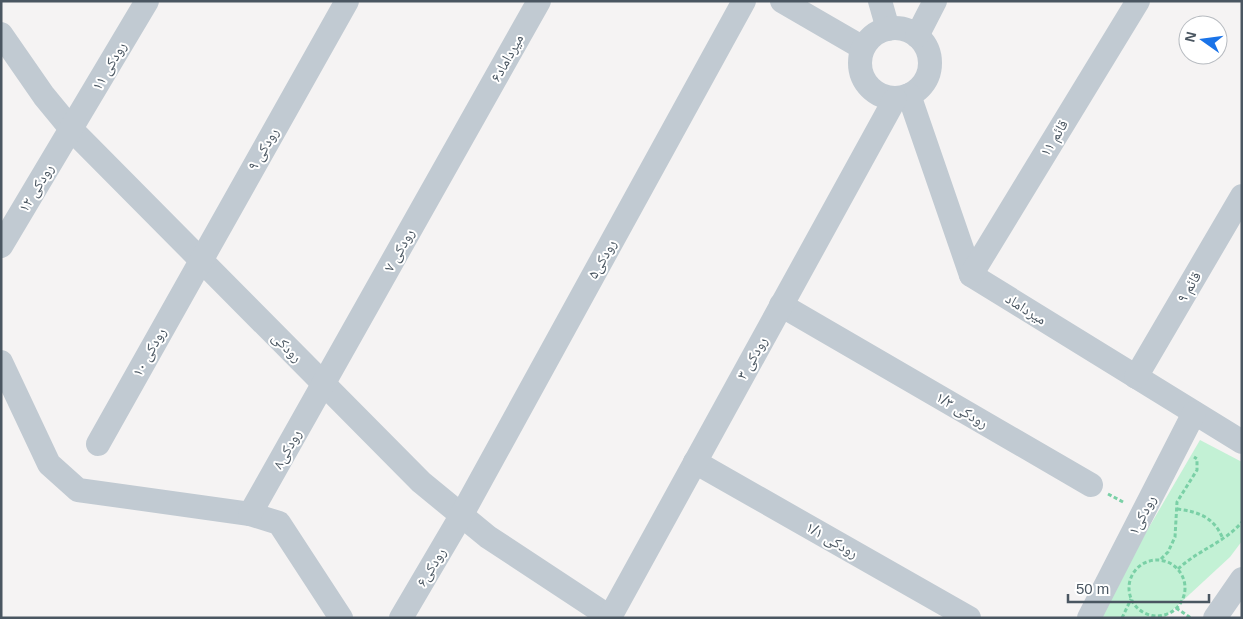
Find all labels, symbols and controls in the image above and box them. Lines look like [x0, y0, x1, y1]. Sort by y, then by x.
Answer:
north arrow [1178, 15, 1228, 65]
text: N [1181, 30, 1199, 44]
street label: میرداماد۶ [487, 31, 527, 85]
street label: رودکی ۱۱ [88, 38, 131, 94]
street label: قائم ۱۱ [1036, 116, 1073, 160]
street label: رودکی ۹ [244, 124, 283, 174]
street label: رودکی ۱۲ [15, 160, 58, 216]
street label: رودکی ۷ [380, 225, 419, 275]
street label: رودکی۵ [584, 236, 621, 282]
street label: قائم ۹ [1173, 268, 1206, 306]
street label: میرداماد [1002, 289, 1050, 329]
street label: رودکی ۱۰ [128, 324, 171, 380]
street label: رودکی [267, 328, 306, 367]
street label: رودکی ۳ [733, 333, 772, 383]
street label: رودکی ۱/۳ [932, 388, 992, 433]
street label: رودکی۸ [269, 426, 306, 472]
street label: رودکی۱ [1124, 492, 1161, 538]
street label: رودکی ۱/۱ [802, 518, 862, 563]
street label: رودکی۶ [412, 544, 451, 590]
scale bar [1068, 572, 1209, 604]
text: 50 m [1076, 580, 1109, 597]

